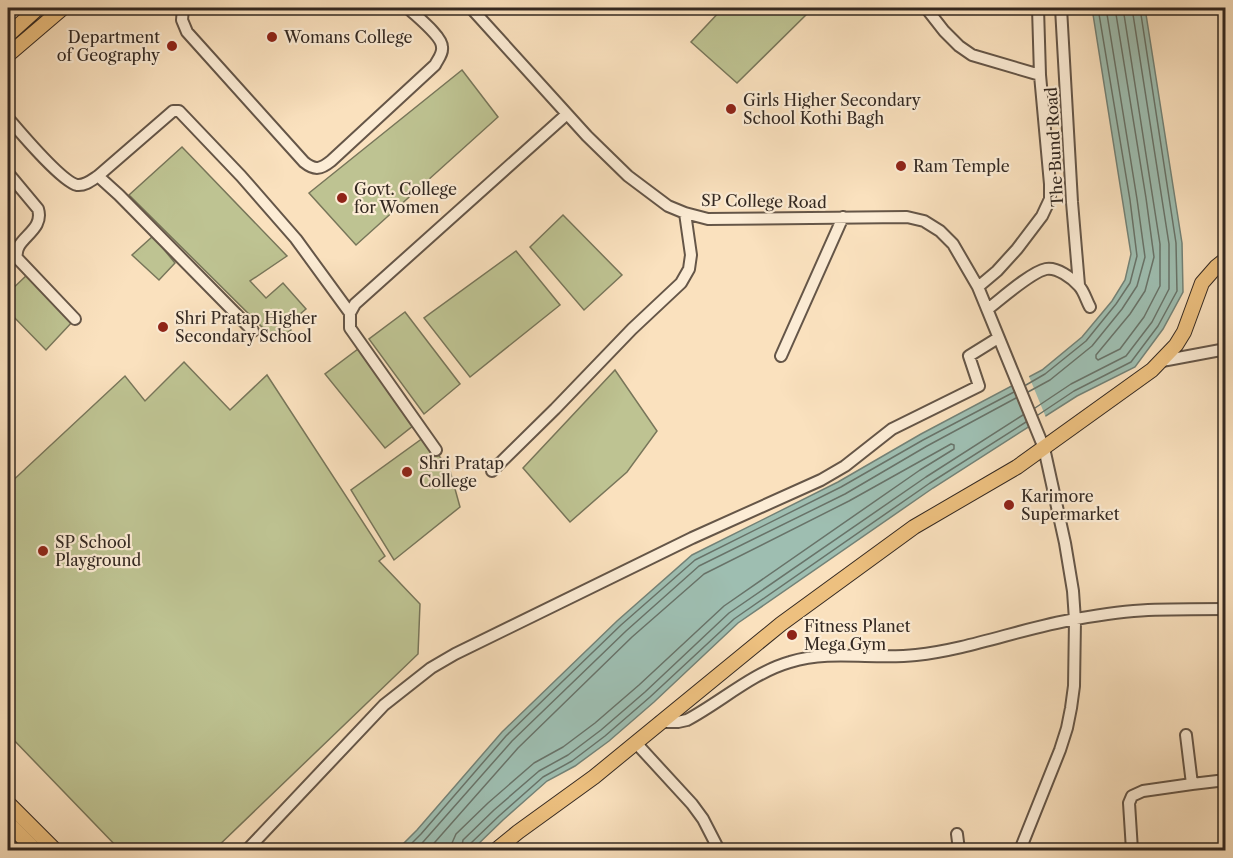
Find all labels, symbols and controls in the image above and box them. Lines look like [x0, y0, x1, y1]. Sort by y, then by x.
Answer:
place label: Department of Geography [57, 27, 161, 65]
place label: Womans College [283, 27, 413, 47]
marker: Womans College [265, 30, 279, 44]
marker: Department of Geography [165, 39, 179, 53]
street label: The Bund Road [1041, 86, 1067, 207]
place label: Girls Higher Secondary School Kothi Bagh [743, 90, 922, 128]
marker: Girls Higher Secondary School Kothi Bagh [724, 102, 738, 116]
place label: Ram Temple [913, 156, 1010, 176]
marker: Ram Temple [894, 159, 908, 173]
place label: Govt. College for Women [354, 179, 457, 217]
street label: SP College Road [701, 190, 827, 212]
marker: Govt. College for Women [335, 191, 349, 205]
place label: Shri Pratap Higher Secondary School [175, 308, 317, 346]
marker: Shri Pratap Higher Secondary School [156, 320, 170, 334]
place label: Shri Pratap College [419, 453, 504, 491]
marker: Shri Pratap College [400, 465, 414, 479]
place label: Karimore Supermarket [1021, 486, 1120, 524]
marker: Karimore Supermarket [1002, 498, 1016, 512]
place label: SP School Playground [55, 532, 142, 570]
marker: SP School Playground [36, 544, 50, 558]
place label: Fitness Planet Mega Gym [804, 616, 911, 654]
marker: Fitness Planet Mega Gym [785, 628, 799, 642]

